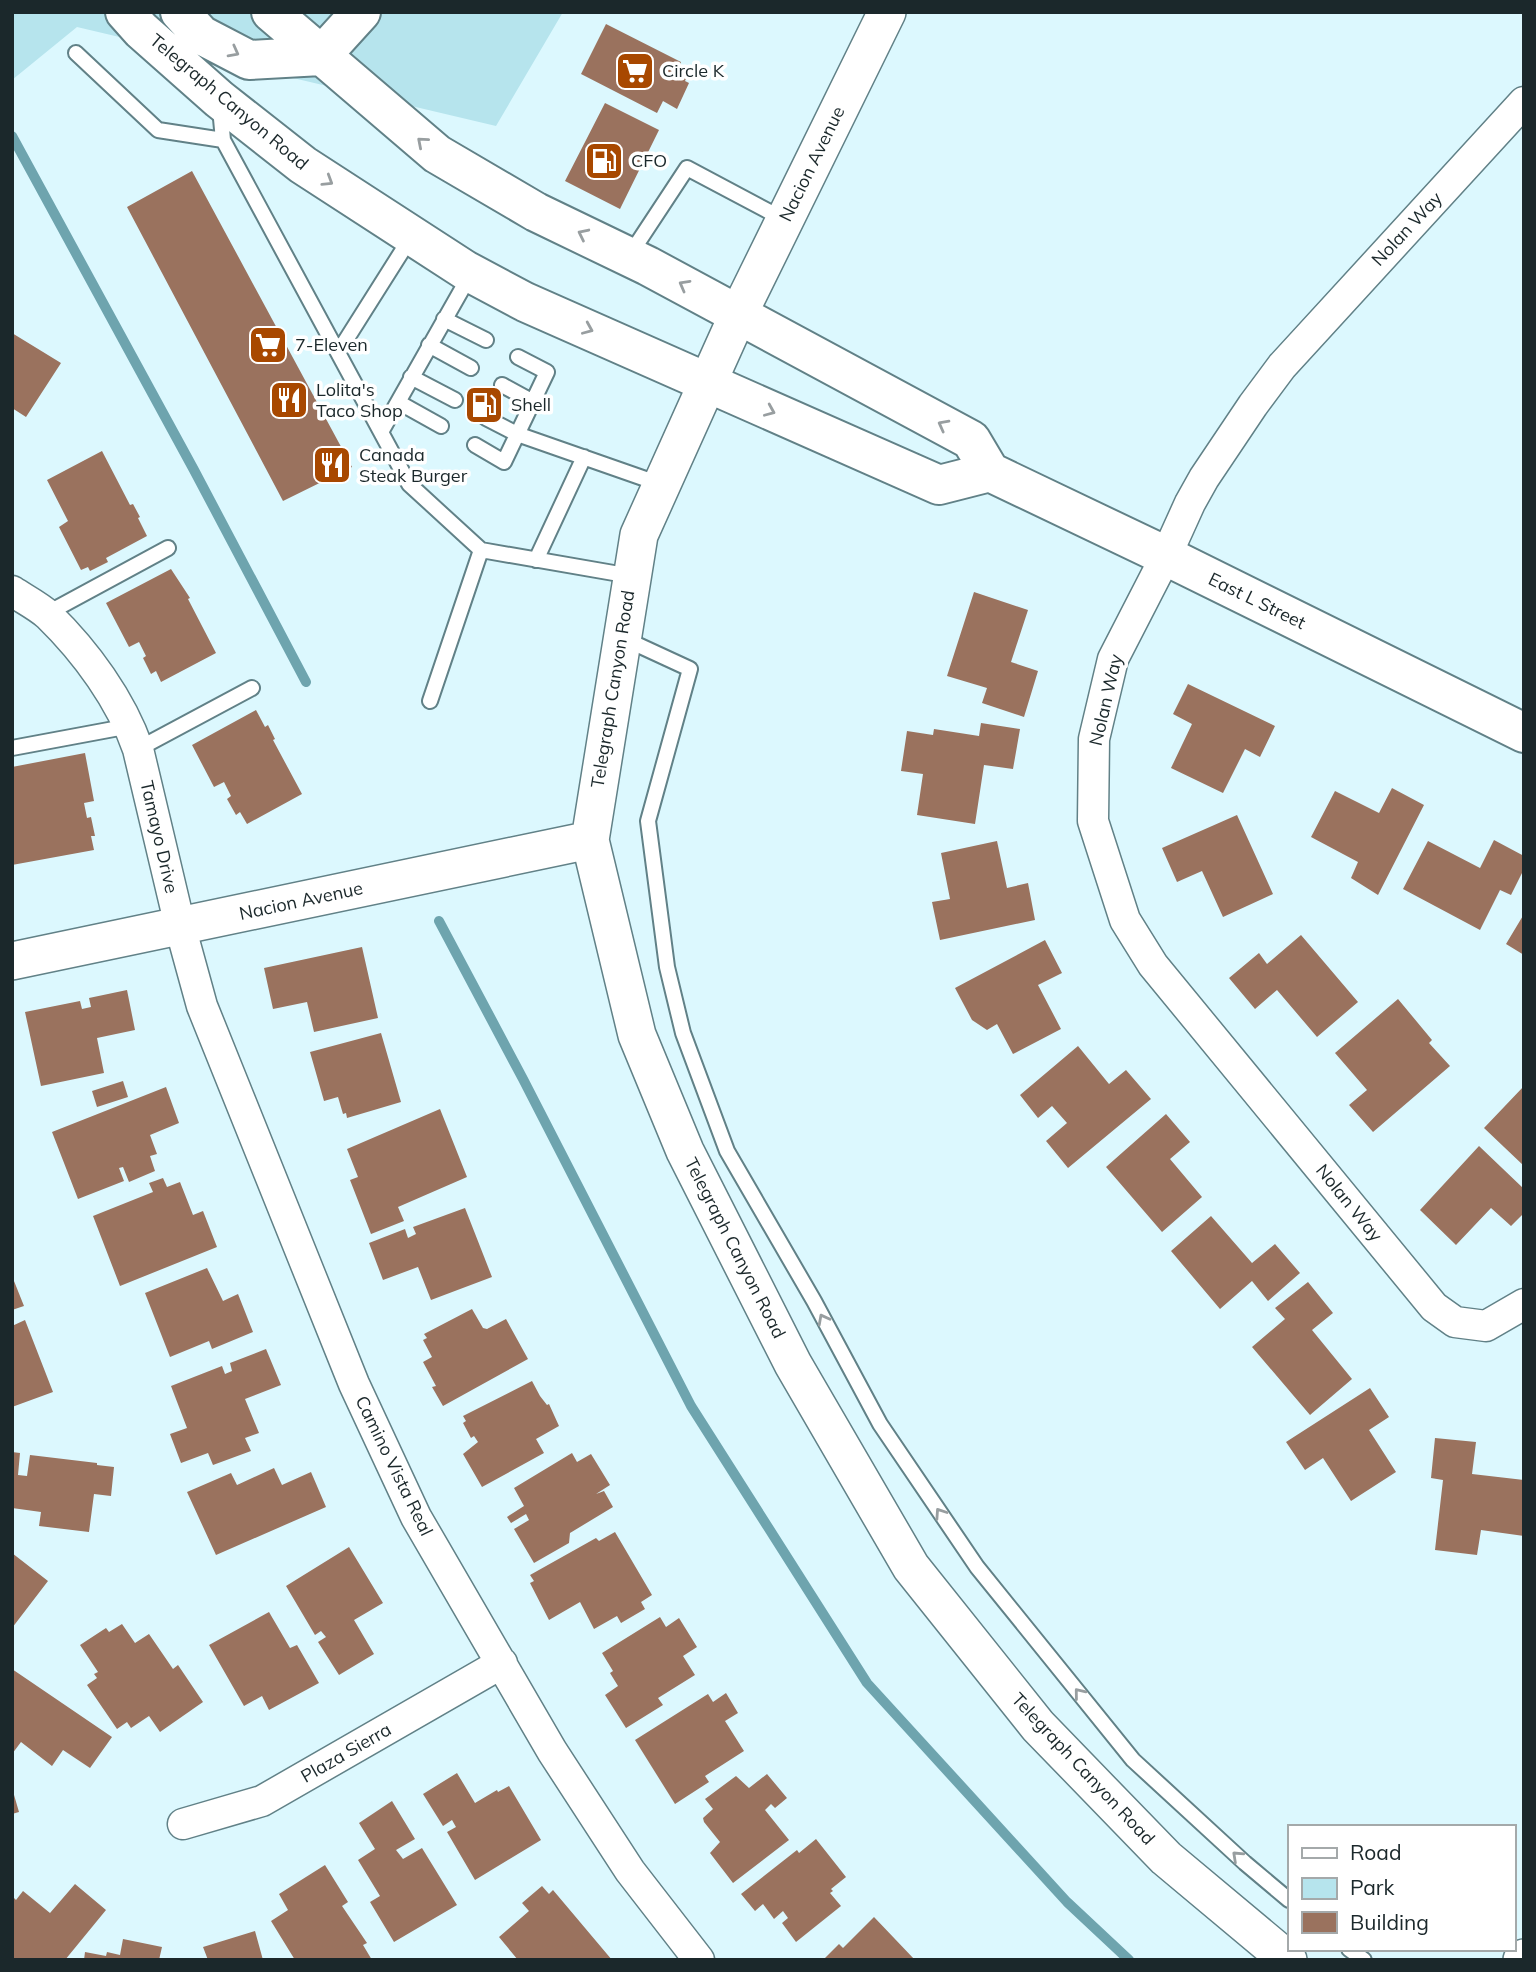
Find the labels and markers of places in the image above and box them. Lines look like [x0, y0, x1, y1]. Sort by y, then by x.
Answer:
supermarket icon: Circle K [614, 50, 656, 92]
place label: Circle K [662, 59, 725, 82]
fuel station icon: CFO [583, 140, 625, 182]
place label: CFO [631, 149, 667, 172]
supermarket icon: 7-Eleven [247, 324, 289, 366]
place label: 7-Eleven [295, 333, 368, 356]
place label: Lolita's Taco Shop [316, 378, 403, 422]
restaurant icon: Lolita's Taco Shop [268, 379, 310, 421]
fuel station icon: Shell [463, 384, 505, 426]
place label: Shell [511, 393, 551, 416]
place label: Canada Steak Burger [359, 443, 468, 487]
restaurant icon: Canada Steak Burger [311, 444, 353, 486]

